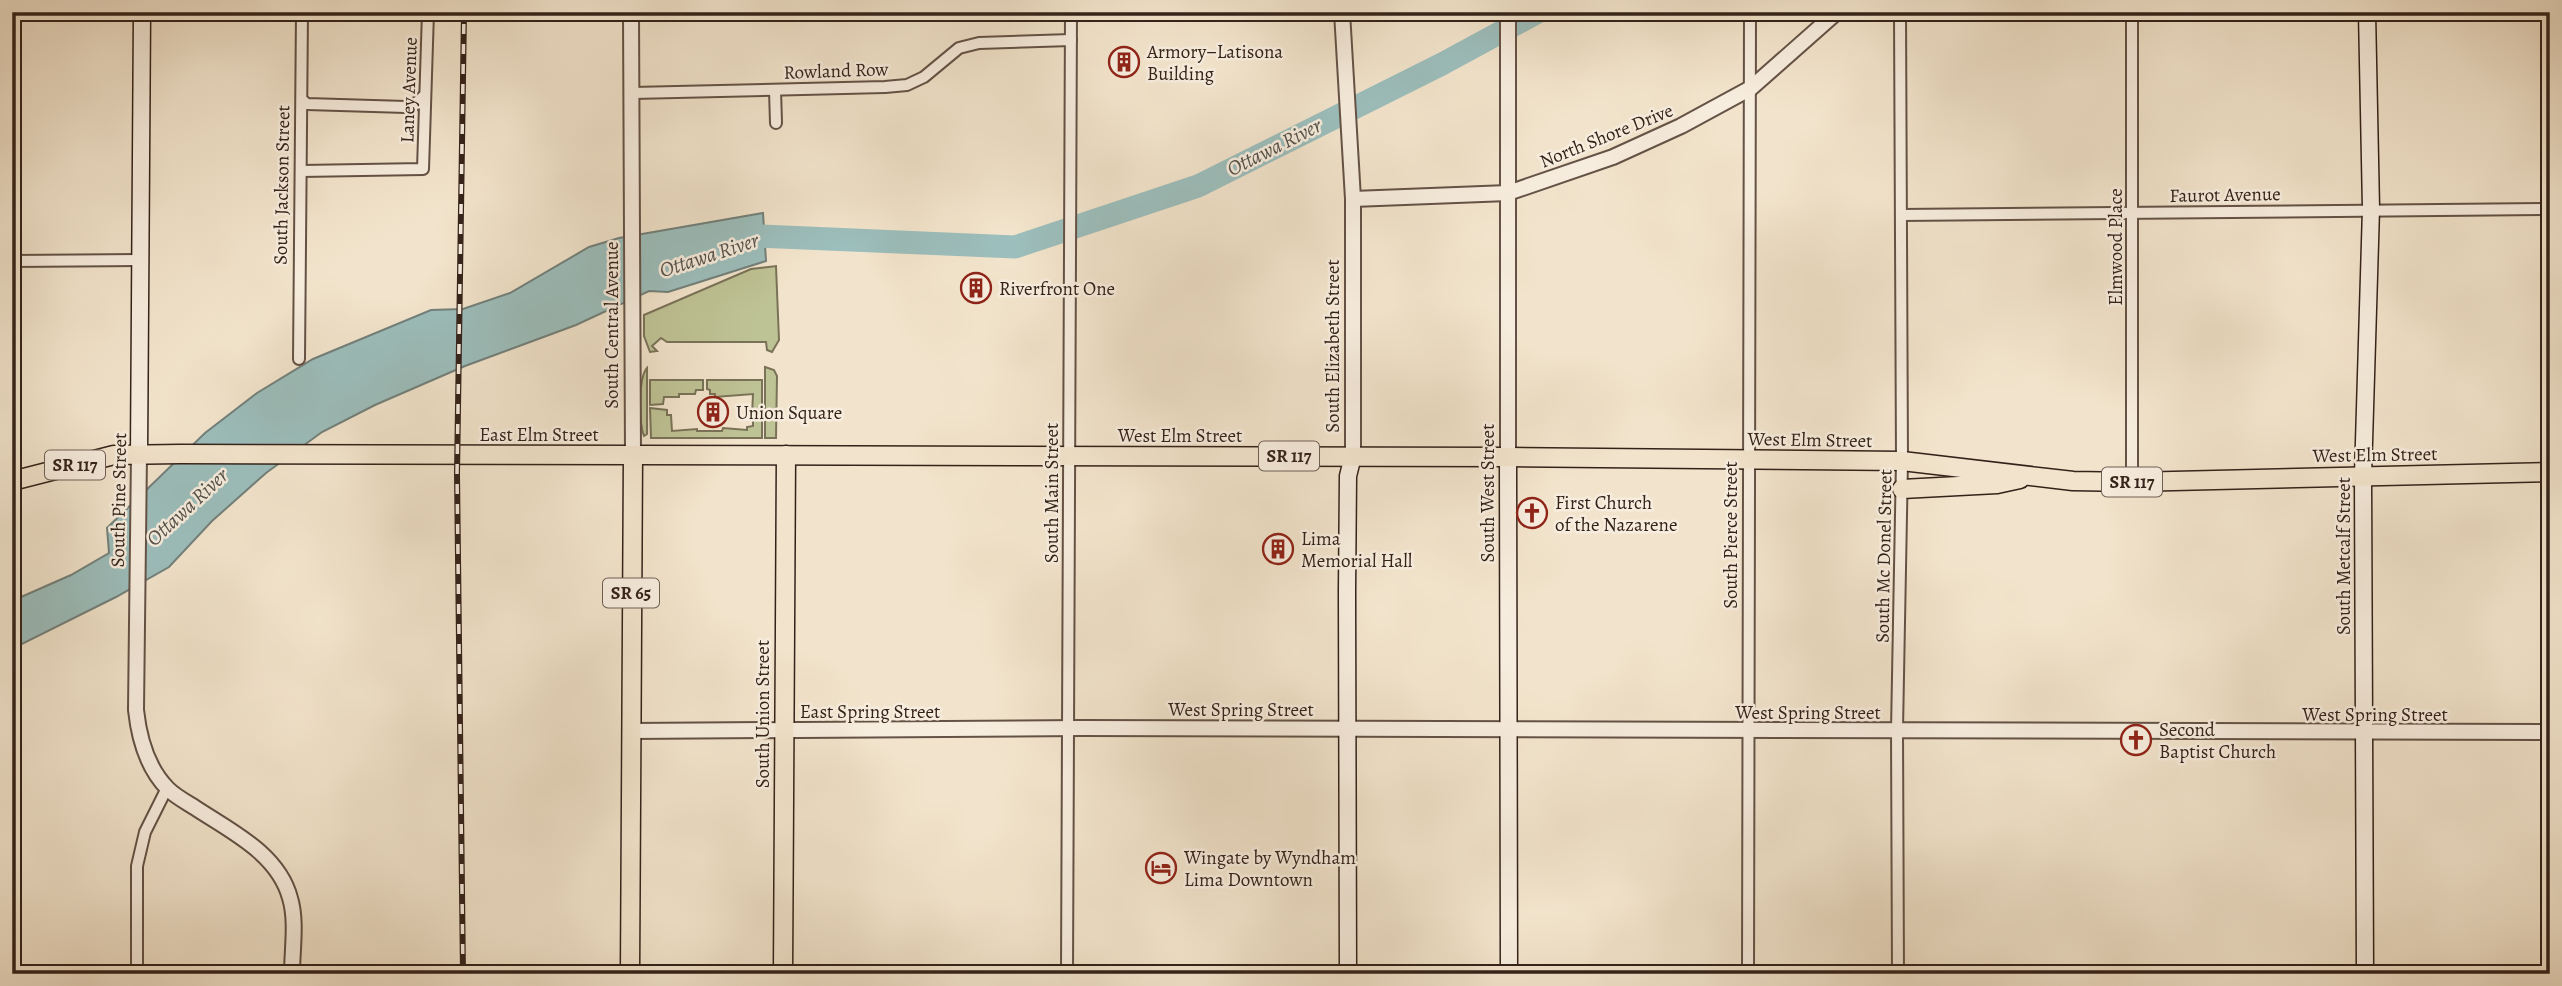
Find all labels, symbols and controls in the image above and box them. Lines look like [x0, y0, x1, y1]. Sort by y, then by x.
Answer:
street label: Laney Avenue [394, 36, 424, 144]
place label: Armory–Latisona Building [1146, 39, 1283, 87]
building icon: Armory–Latisona Building [1107, 45, 1141, 79]
street label: Rowland Row [783, 56, 890, 86]
street label: North Shore Drive [1536, 97, 1677, 175]
street label: South Jackson Street [268, 105, 296, 265]
water label: Ottawa River [1222, 111, 1327, 183]
street label: Faurot Avenue [2169, 181, 2281, 209]
street label: Elmwood Place [2103, 188, 2129, 306]
water label: Ottawa River [656, 226, 763, 284]
street label: South Central Avenue [599, 241, 625, 409]
street label: South Elizabeth Street [1320, 259, 1346, 433]
building icon: Riverfront One [959, 271, 993, 305]
place label: Riverfront One [999, 276, 1115, 302]
building icon: Union Square [696, 395, 730, 429]
place label: Union Square [736, 400, 842, 426]
street label: East Elm Street [479, 422, 599, 448]
street label: South Main Street [1039, 423, 1065, 563]
street label: West Elm Street [1117, 423, 1242, 449]
street label: South West Street [1475, 424, 1501, 562]
street label: West Elm Street [1746, 426, 1873, 454]
street label: South Pine Street [105, 432, 133, 568]
street label: West Elm Street [2311, 441, 2438, 469]
road number: SR 117 [1259, 442, 1319, 470]
road number: SR 117 [45, 450, 105, 480]
water label: Ottawa River [140, 461, 235, 552]
street label: South Pierce Street [1718, 461, 1744, 609]
road number: SR 117 [2102, 468, 2162, 496]
street label: South Mc Donel Street [1869, 469, 1899, 643]
street label: South Metcalf Street [2331, 477, 2357, 635]
place label: First Church of the Nazarene [1555, 490, 1677, 538]
church icon: First Church of the Nazarene [1515, 496, 1549, 530]
place label: Lima Memorial Hall [1301, 526, 1413, 574]
building icon: Lima Memorial Hall [1261, 532, 1295, 566]
road number: SR 65 [603, 578, 659, 608]
street label: South Union Street [750, 640, 776, 788]
street label: West Spring Street [1167, 697, 1314, 723]
street label: East Spring Street [800, 699, 940, 725]
street label: West Spring Street [1734, 700, 1881, 726]
street label: West Spring Street [2301, 702, 2448, 728]
place label: Second Baptist Church [2159, 717, 2276, 765]
church icon: Second Baptist Church [2119, 723, 2153, 757]
place label: Wingate by Wyndham Lima Downtown [1183, 845, 1356, 893]
hotel icon: Wingate by Wyndham Lima Downtown [1144, 851, 1178, 885]

